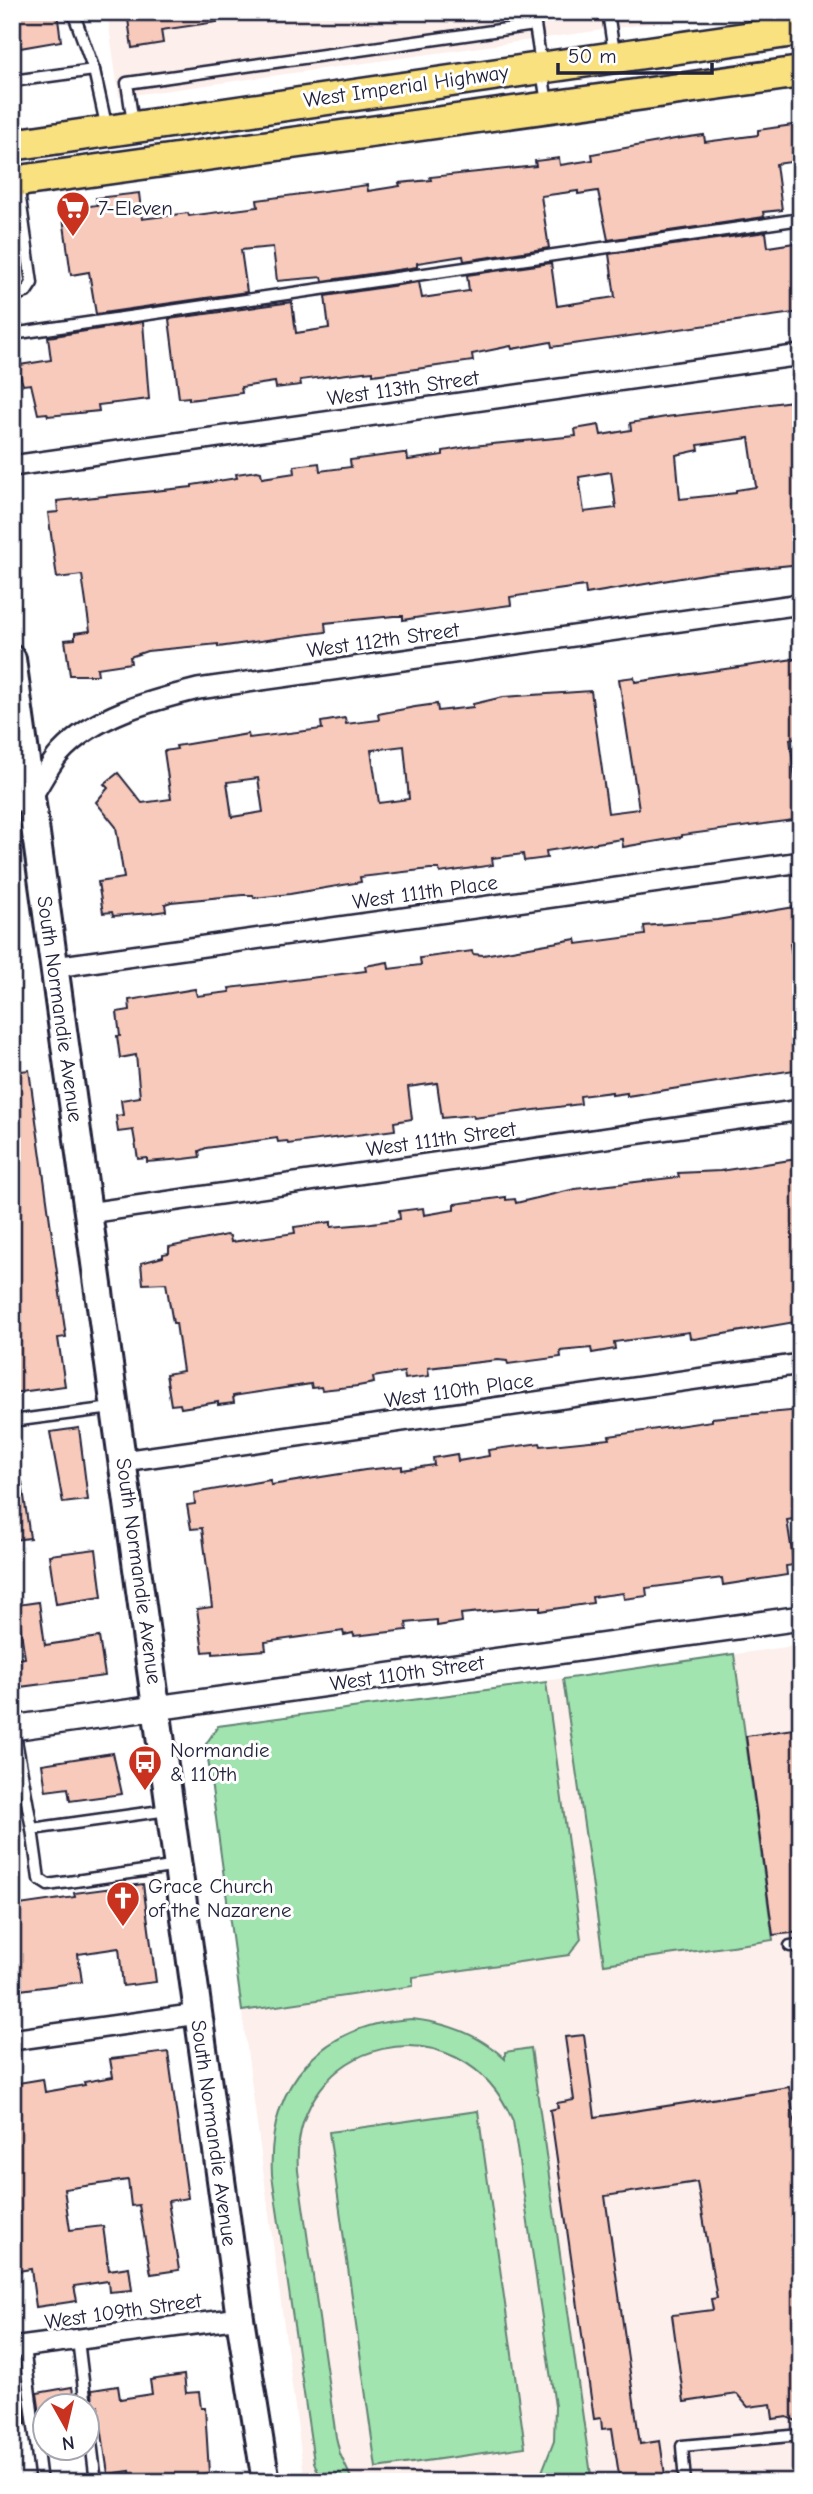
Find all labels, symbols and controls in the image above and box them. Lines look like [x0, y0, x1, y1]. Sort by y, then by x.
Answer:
scale bar [558, 32, 712, 76]
text: 50 m [568, 44, 617, 68]
street label: West Imperial Highway [302, 60, 511, 112]
supermarket icon: 7-Eleven [54, 189, 92, 238]
place label: 7-Eleven [98, 196, 173, 220]
street label: West 113th Street [325, 365, 481, 411]
street label: West 112th Street [305, 617, 462, 663]
street label: West 111th Place [351, 870, 499, 914]
street label: South Normandie Avenue [32, 894, 88, 1124]
street label: West 111th Street [365, 1116, 518, 1161]
street label: West 110th Place [383, 1368, 535, 1412]
street label: South Normandie Avenue [111, 1456, 167, 1686]
street label: West 110th Street [328, 1650, 487, 1696]
place label: Normandie & 110th [170, 1738, 270, 1786]
bus stop icon: Normandie & 110th [126, 1743, 164, 1792]
place label: Grace Church of the Nazarene [148, 1874, 291, 1922]
church icon: Grace Church of the Nazarene [104, 1879, 142, 1928]
street label: South Normandie Avenue [186, 2018, 242, 2248]
street label: West 109th Street [43, 2288, 204, 2334]
north arrow [32, 2392, 102, 2462]
text: N [61, 2431, 76, 2455]

